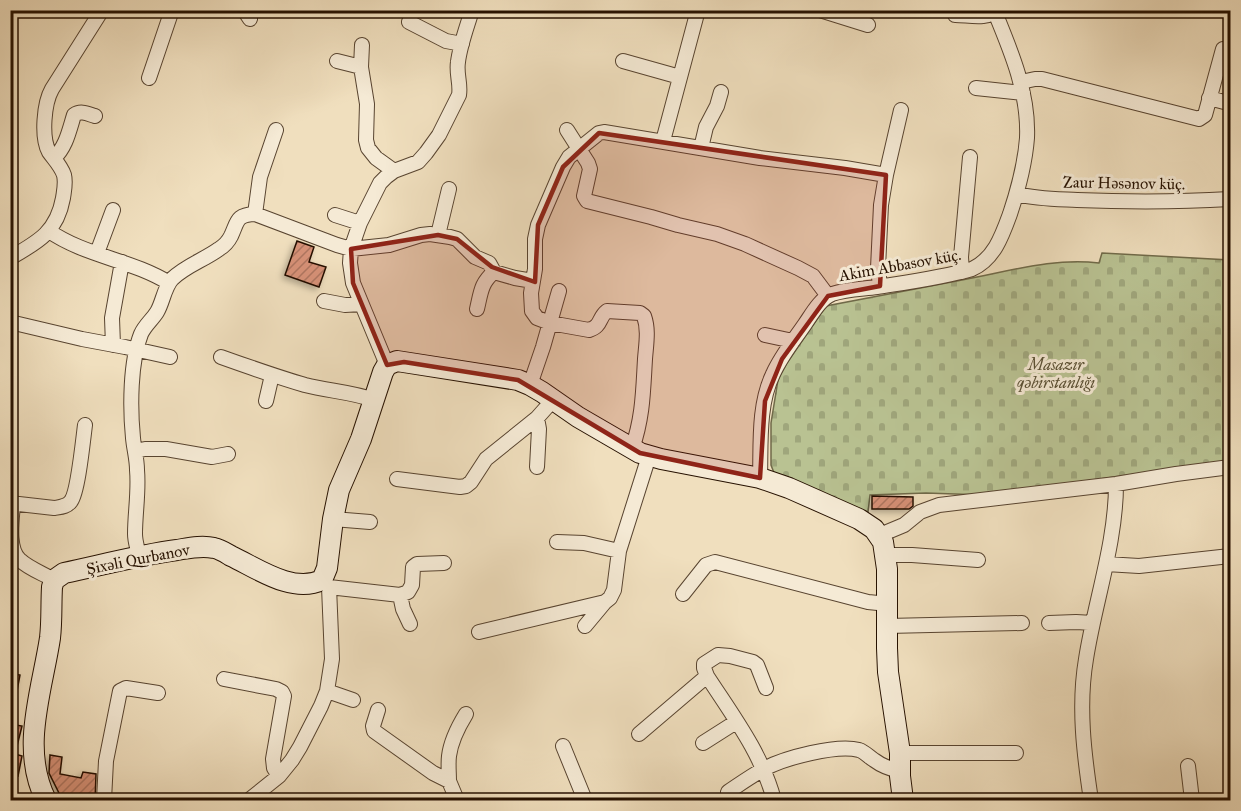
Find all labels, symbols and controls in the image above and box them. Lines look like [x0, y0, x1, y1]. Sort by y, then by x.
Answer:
street label: Zaur Həsənov küç. [1063, 172, 1185, 194]
street label: Akim Abbasov küç. [836, 245, 963, 285]
park label: Masazır qəbirstanlığı [1017, 355, 1095, 392]
street label: Şixəli Qurbanov [85, 539, 192, 578]

